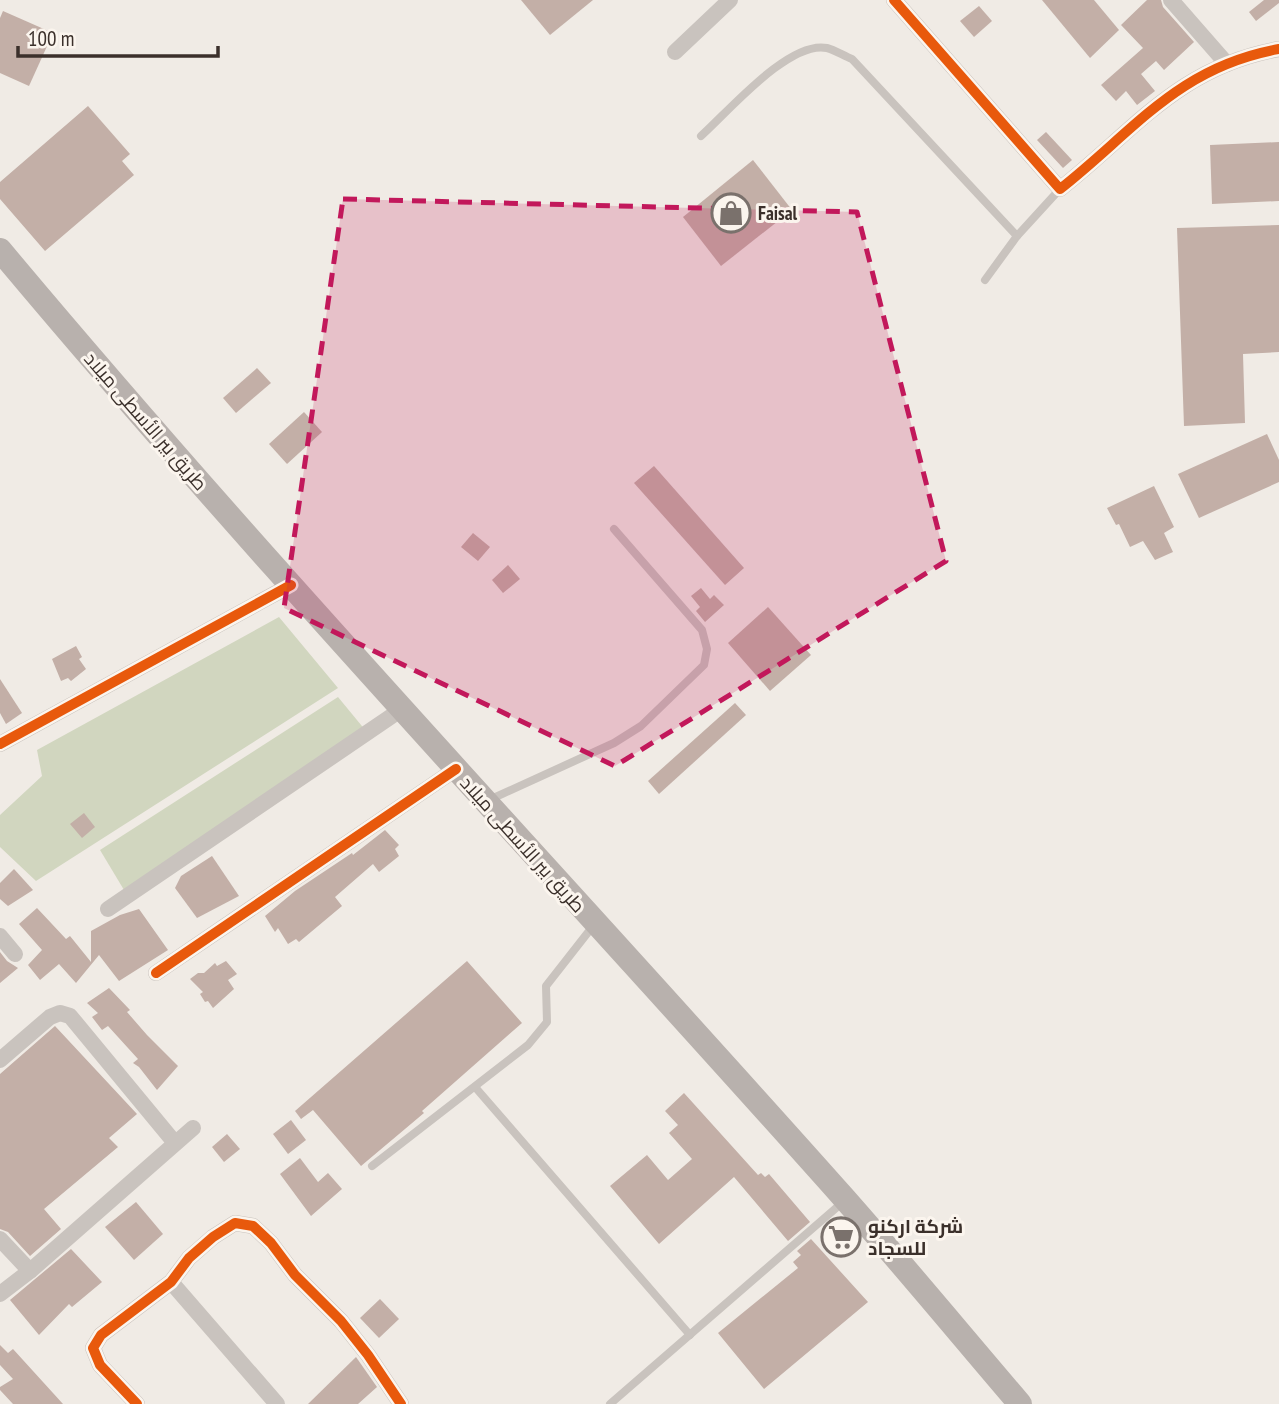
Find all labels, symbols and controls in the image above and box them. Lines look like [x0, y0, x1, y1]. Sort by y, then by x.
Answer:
scale bar [18, 14, 217, 58]
text: 100 m [28, 25, 74, 52]
shop icon: Faisal [710, 192, 752, 234]
place label: Faisal [758, 201, 798, 225]
street label: طريق بير الأسطى ميلاد [79, 347, 213, 496]
street label: طريق بير الأسطى ميلاد [455, 771, 591, 918]
place label: شركة اركنو للسجاد [868, 1214, 963, 1260]
supermarket icon: شركة اركنو للسجاد [820, 1216, 862, 1258]

